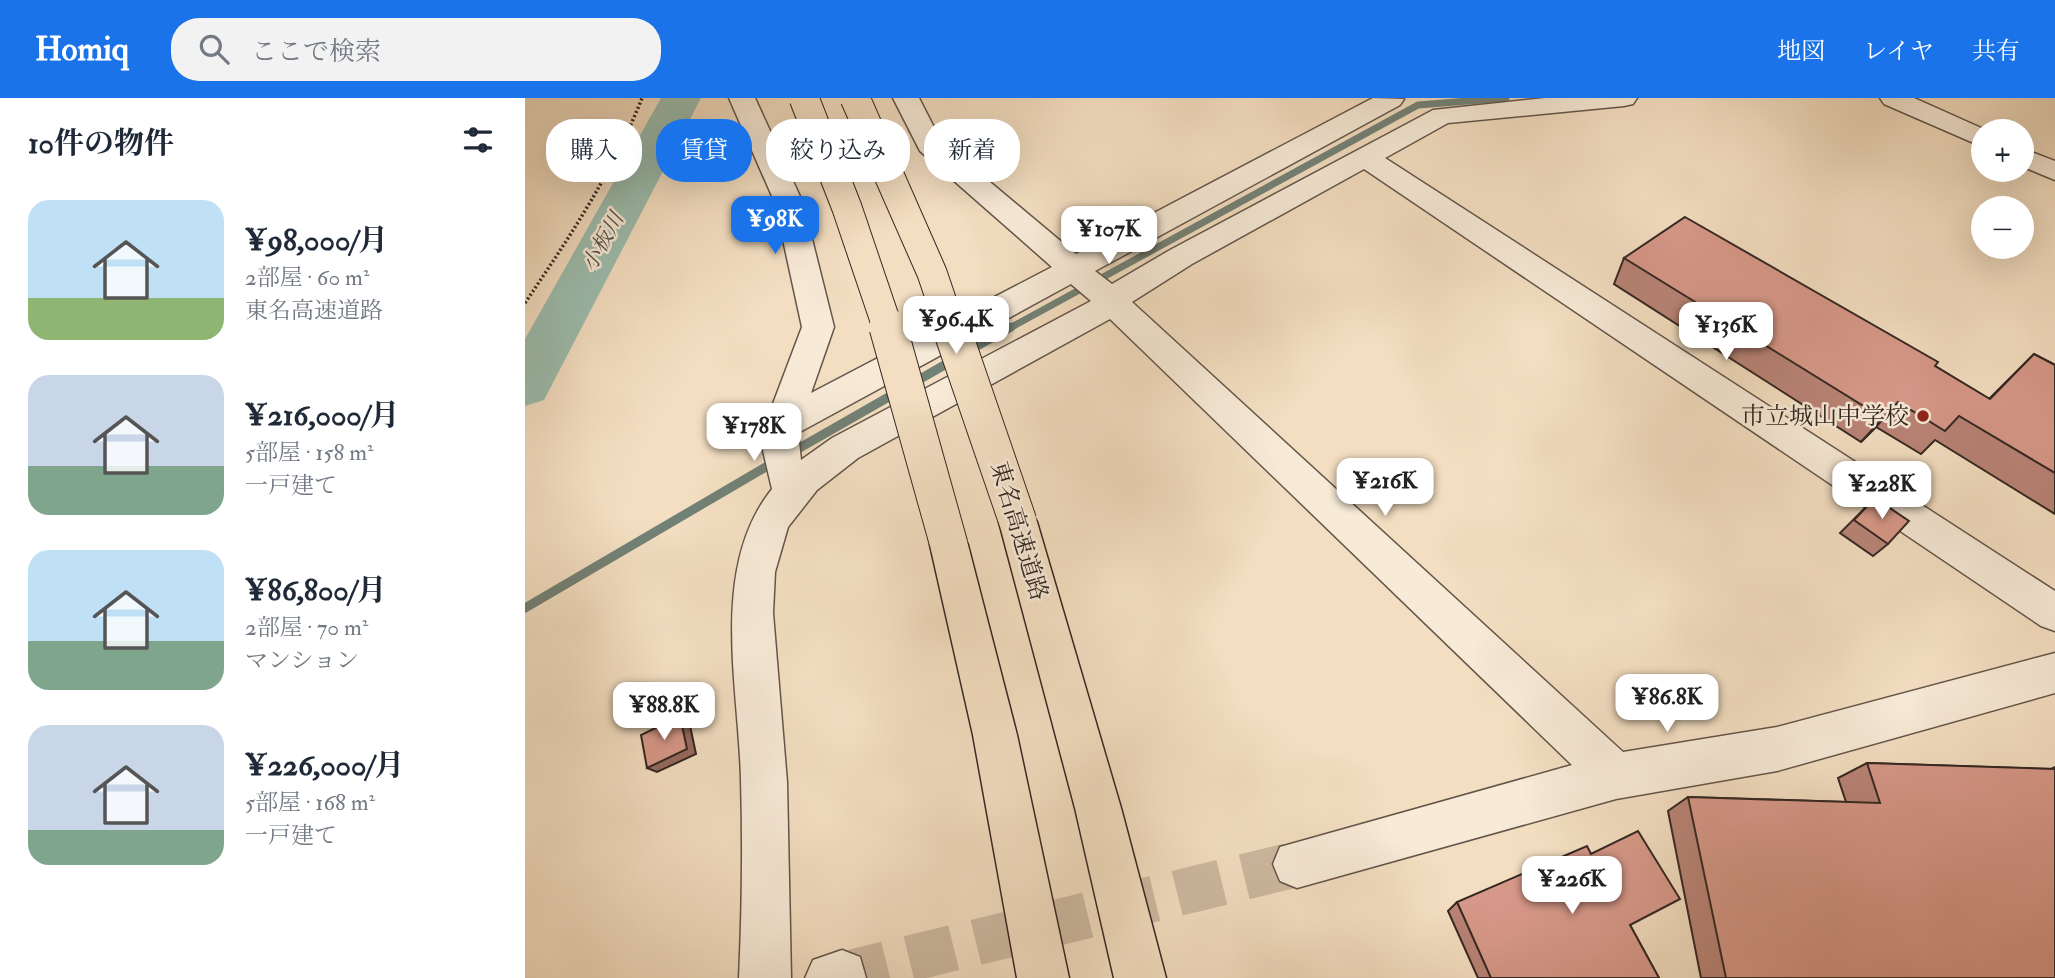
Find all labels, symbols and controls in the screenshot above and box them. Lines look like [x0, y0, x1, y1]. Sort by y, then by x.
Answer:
search box [171, 18, 661, 81]
text: Homiq [35, 29, 129, 70]
icon: search [195, 30, 233, 68]
text: ここで検索 [251, 36, 381, 68]
text: 地図 [1777, 36, 1825, 67]
text: レイヤ [1863, 36, 1934, 67]
text: 共有 [1972, 36, 2020, 67]
chip: 購入 [546, 119, 642, 182]
chip: 賃貸 [656, 119, 752, 182]
chip: 絞り込み [766, 119, 910, 182]
chip: 新着 [924, 119, 1020, 182]
map controls [1971, 119, 2034, 259]
button: + [1971, 119, 2034, 182]
icon: filters [459, 121, 497, 159]
text: 10件の物件 [28, 125, 174, 162]
button: − [1971, 196, 2034, 259]
pin: ¥98K [734, 197, 816, 256]
text: ¥98K [747, 204, 803, 233]
water label: 小板川 [576, 206, 631, 276]
pin: ¥107K [1060, 206, 1158, 266]
text: ¥107K [1077, 214, 1141, 243]
text: ¥98,000/月 [245, 222, 388, 259]
icon: home [84, 228, 168, 312]
text: 2部屋 · 60 m² [245, 263, 369, 292]
text: 東名高速道路 [245, 296, 383, 325]
pin: ¥96.4K [899, 296, 1013, 356]
pin: ¥136K [1677, 302, 1775, 362]
text: ¥96.4K [919, 304, 993, 333]
text: ¥136K [1695, 310, 1757, 339]
text: ¥216,000/月 [245, 397, 400, 434]
place label: 市立城山中学校 [1741, 401, 1909, 432]
icon: home [84, 403, 168, 487]
pin: ¥178K [705, 404, 803, 463]
marker: 市立城山中学校 [1915, 408, 1931, 424]
text: ¥178K [723, 411, 785, 440]
text: 5部屋 · 158 m² [245, 438, 374, 467]
street label: 東名高速道路 [983, 458, 1055, 604]
pin: ¥216K [1336, 458, 1434, 518]
pin: ¥228K [1833, 462, 1931, 521]
text: ¥216K [1353, 466, 1417, 495]
text: ¥228K [1848, 469, 1916, 498]
text: 一戸建て [245, 471, 337, 500]
text: ¥86,800/月 [245, 572, 387, 609]
icon: home [84, 578, 168, 662]
text: 2部屋 · 70 m² [245, 613, 368, 642]
text: マンション [245, 646, 359, 675]
pin: ¥86.8K [1610, 674, 1724, 734]
pin: ¥88.8K [607, 682, 721, 742]
text: ¥86.8K [1631, 682, 1703, 711]
text: ¥88.8K [629, 690, 699, 719]
text: ¥226,000/月 [245, 747, 404, 784]
icon: home [84, 753, 168, 837]
text: 5部屋 · 168 m² [245, 788, 375, 817]
text: 一戸建て [245, 821, 337, 850]
pin: ¥226K [1523, 856, 1621, 916]
text: ¥226K [1538, 864, 1606, 893]

